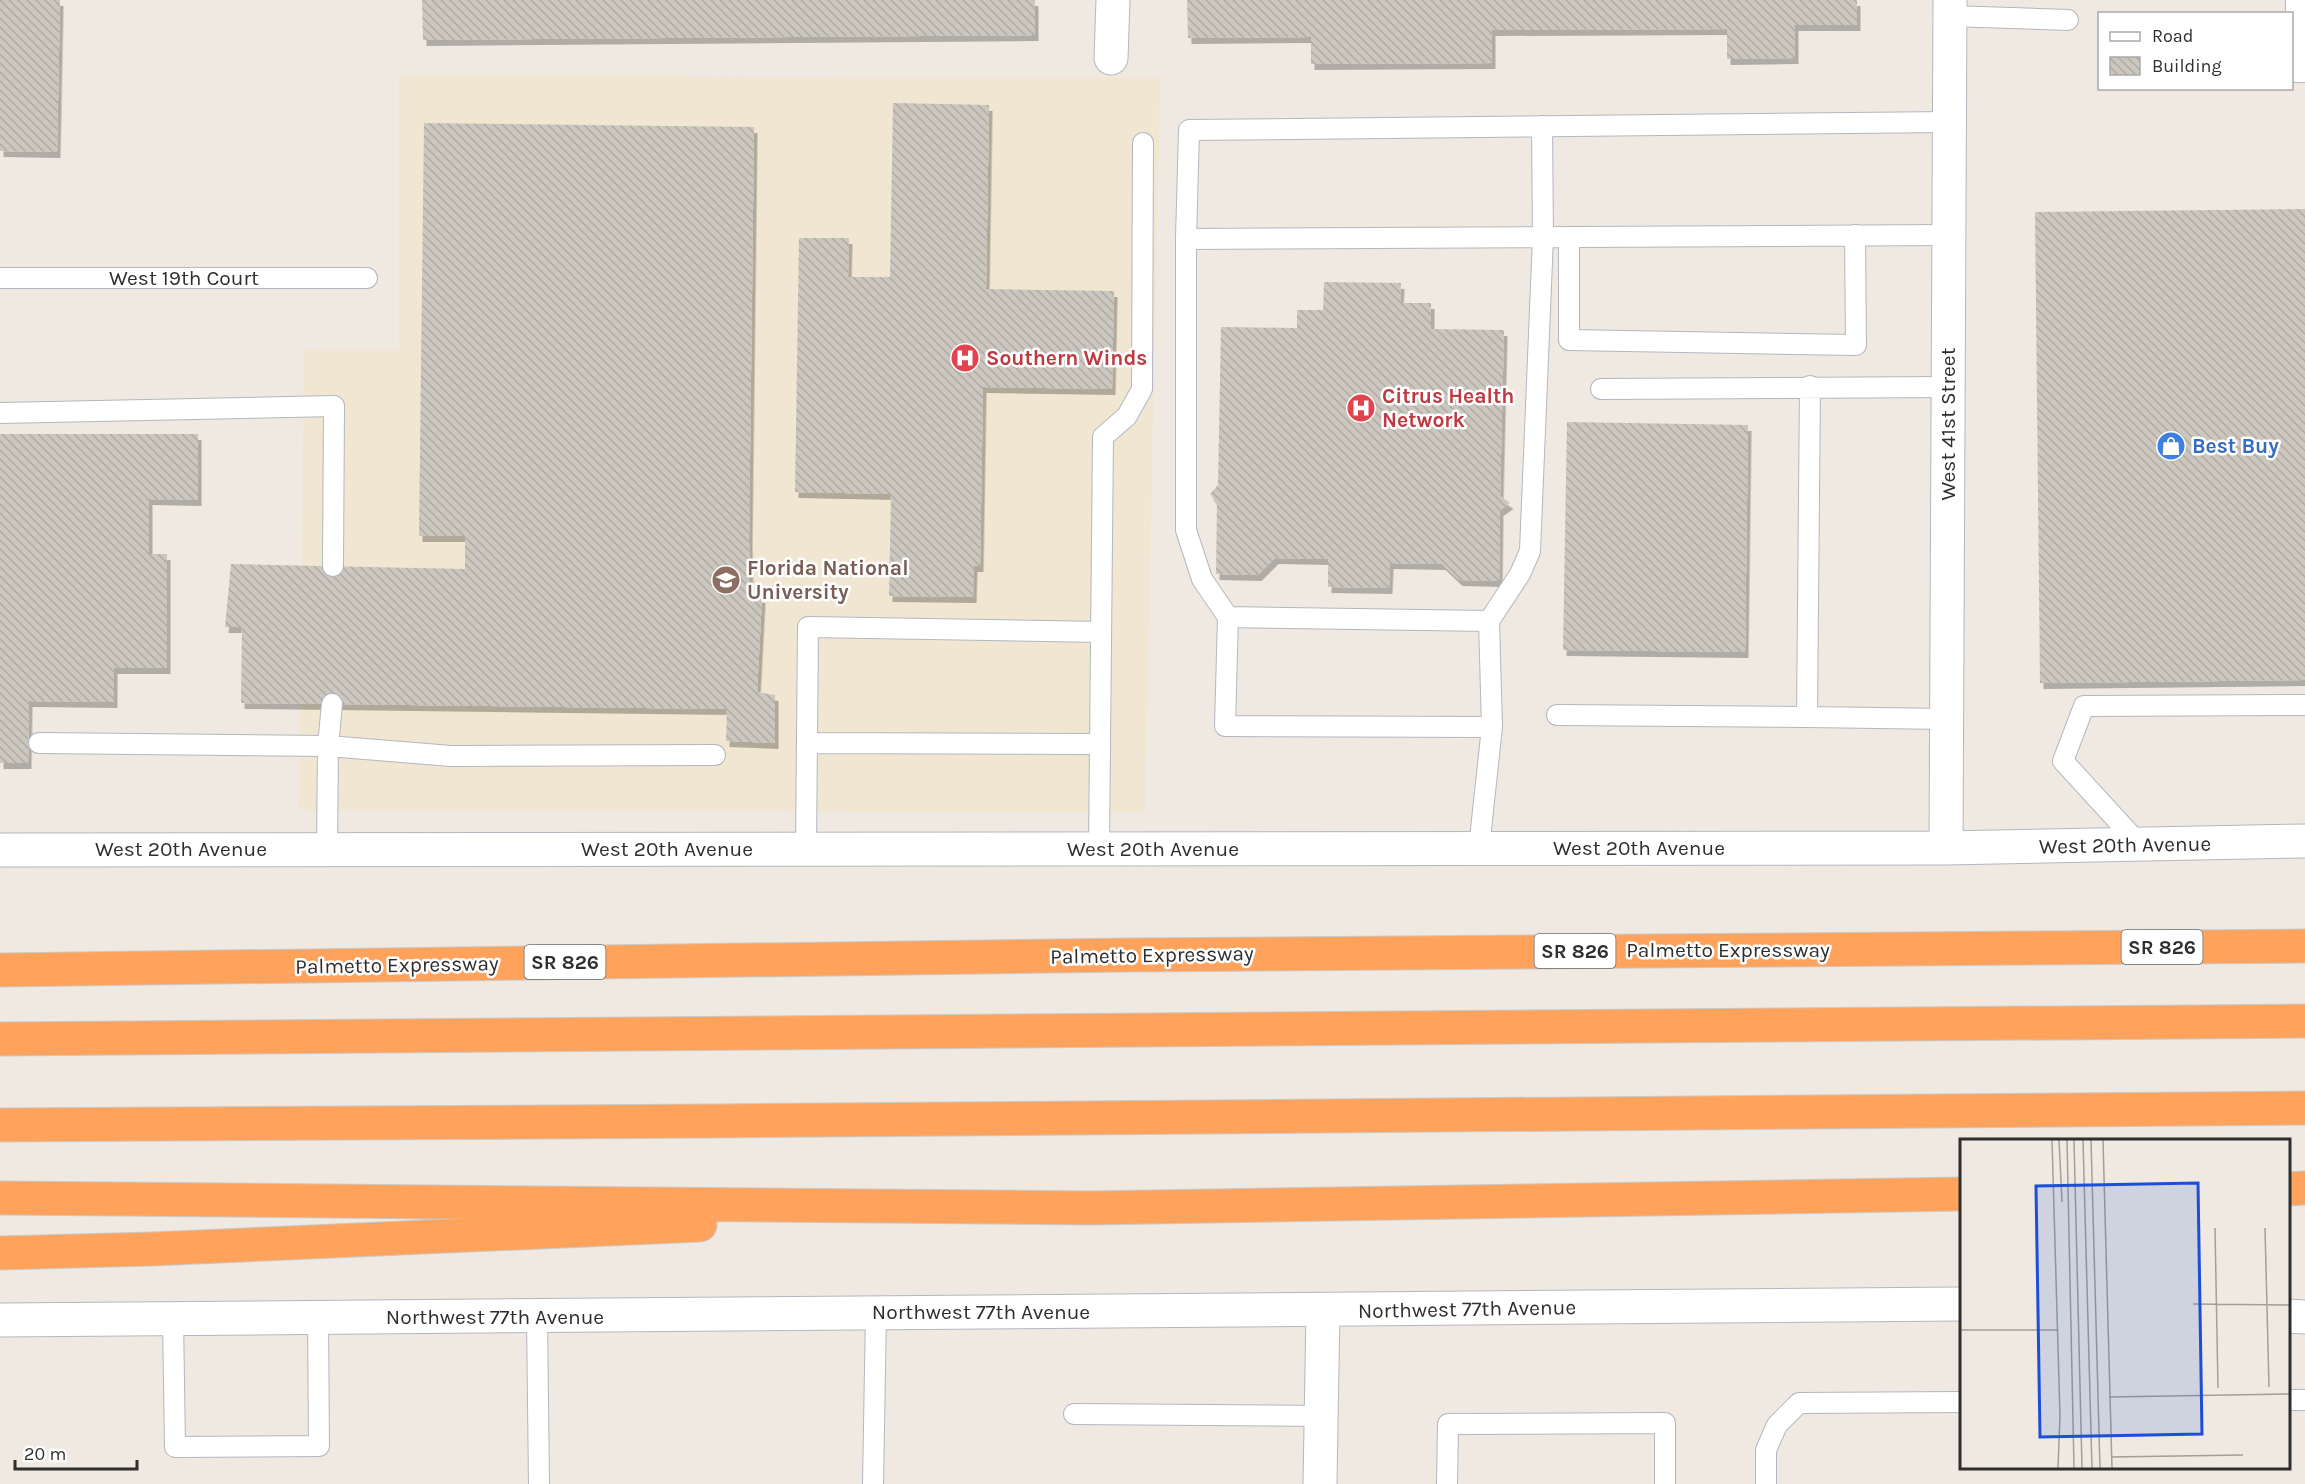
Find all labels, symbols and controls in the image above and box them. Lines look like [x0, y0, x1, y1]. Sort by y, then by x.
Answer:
legend [2098, 12, 2293, 90]
text: Road [2152, 25, 2193, 47]
text: Building [2152, 55, 2222, 77]
street label: West 19th Court [109, 266, 259, 290]
hospital icon: Southern Winds [949, 342, 981, 374]
place label: Southern Winds [986, 346, 1147, 370]
street label: West 41st Street [1936, 347, 1960, 501]
place label: Citrus Health Network [1382, 384, 1514, 432]
hospital icon: Citrus Health Network [1345, 392, 1377, 424]
shop icon: Best Buy [2155, 430, 2187, 462]
place label: Best Buy [2192, 434, 2279, 458]
place label: Florida National University [747, 556, 909, 604]
school or university icon: Florida National University [710, 564, 742, 596]
street label: West 20th Avenue [2039, 831, 2211, 859]
street label: West 20th Avenue [1553, 836, 1725, 860]
street label: West 20th Avenue [95, 837, 267, 861]
street label: West 20th Avenue [581, 837, 753, 861]
street label: West 20th Avenue [1067, 837, 1239, 861]
road number: SR 826 [2122, 930, 2202, 964]
road number: SR 826 [1534, 934, 1616, 968]
street label: Palmetto Expressway [1626, 938, 1830, 962]
street label: Palmetto Expressway [1050, 941, 1254, 969]
road number: SR 826 [524, 945, 606, 979]
street label: Palmetto Expressway [295, 951, 499, 979]
inset map [1960, 1139, 2290, 1469]
street label: Northwest 77th Avenue [1358, 1295, 1576, 1323]
street label: Northwest 77th Avenue [872, 1300, 1090, 1324]
street label: Northwest 77th Avenue [386, 1305, 604, 1329]
scale bar [15, 1433, 136, 1471]
text: 20 m [24, 1443, 66, 1465]

